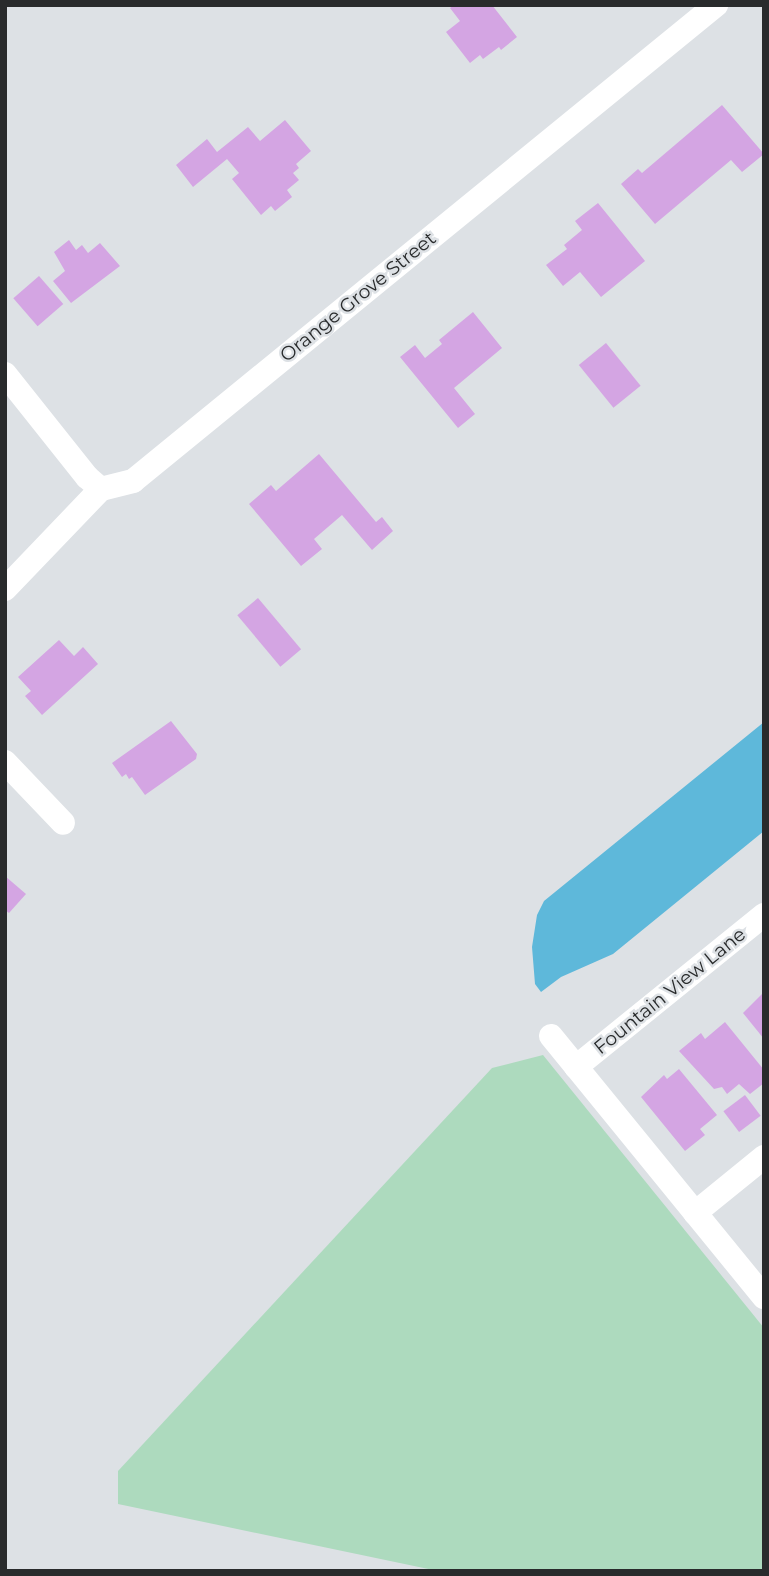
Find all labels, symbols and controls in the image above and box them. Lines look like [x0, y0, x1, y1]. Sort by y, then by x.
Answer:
street label: Orange Grove Street [275, 227, 441, 367]
street label: Fountain View Lane [590, 923, 750, 1059]

